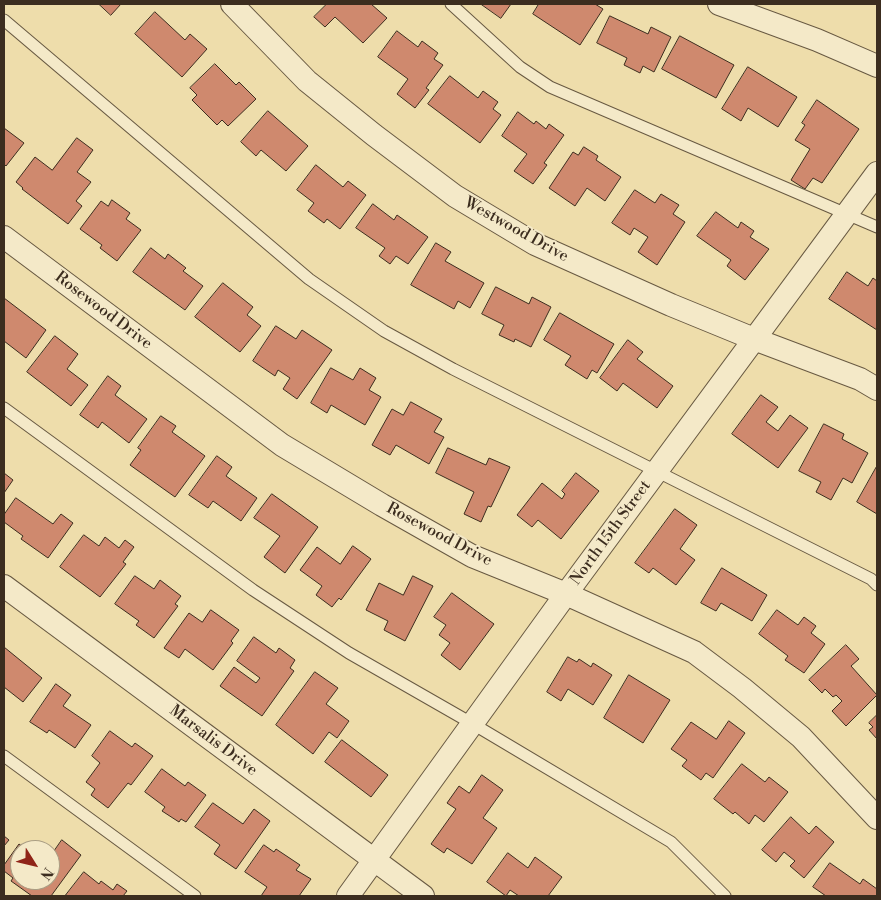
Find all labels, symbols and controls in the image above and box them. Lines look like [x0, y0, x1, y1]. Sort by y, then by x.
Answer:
street label: Westwood Drive [460, 193, 572, 267]
street label: Rosewood Drive [51, 268, 155, 354]
street label: North 15th Street [567, 477, 655, 589]
street label: Rosewood Drive [383, 499, 495, 571]
street label: Marsalis Drive [165, 702, 261, 780]
north arrow [10, 840, 60, 890]
text: N [36, 863, 57, 883]

